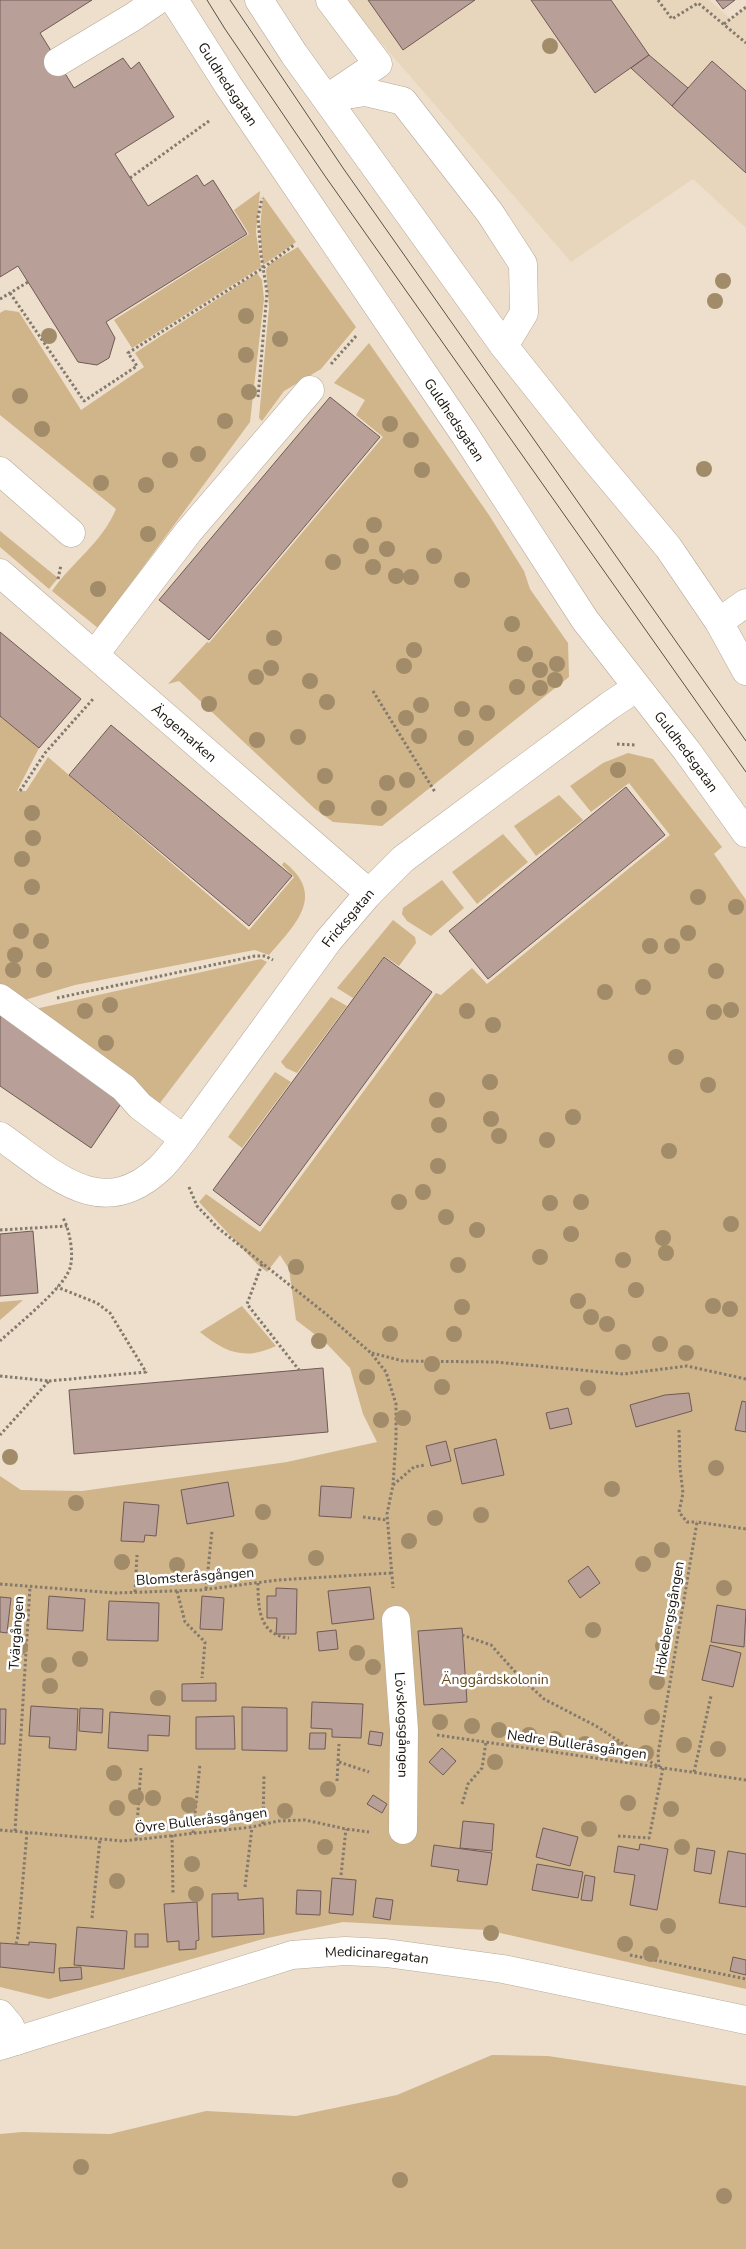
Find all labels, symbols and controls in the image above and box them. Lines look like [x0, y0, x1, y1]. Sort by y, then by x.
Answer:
street label: Guldhedsgatan [193, 39, 262, 130]
street label: Guldhedsgatan [419, 375, 489, 465]
street label: Ängemarken [147, 700, 221, 767]
street label: Guldhedsgatan [650, 707, 723, 796]
street label: Fricksgatan [318, 885, 379, 951]
street label: Hökebergsgången [650, 1560, 689, 1677]
street label: Blomsteråsgången [135, 1563, 255, 1590]
street label: Tvärgången [4, 1595, 29, 1671]
park label: Änggårdskolonin [441, 1670, 549, 1689]
street label: Lövskogsgången [390, 1671, 413, 1778]
street label: Nedre Bulleråsgången [506, 1725, 648, 1764]
street label: Övre Bulleråsgången [134, 1803, 268, 1838]
street label: Medicinaregatan [324, 1942, 430, 1969]

